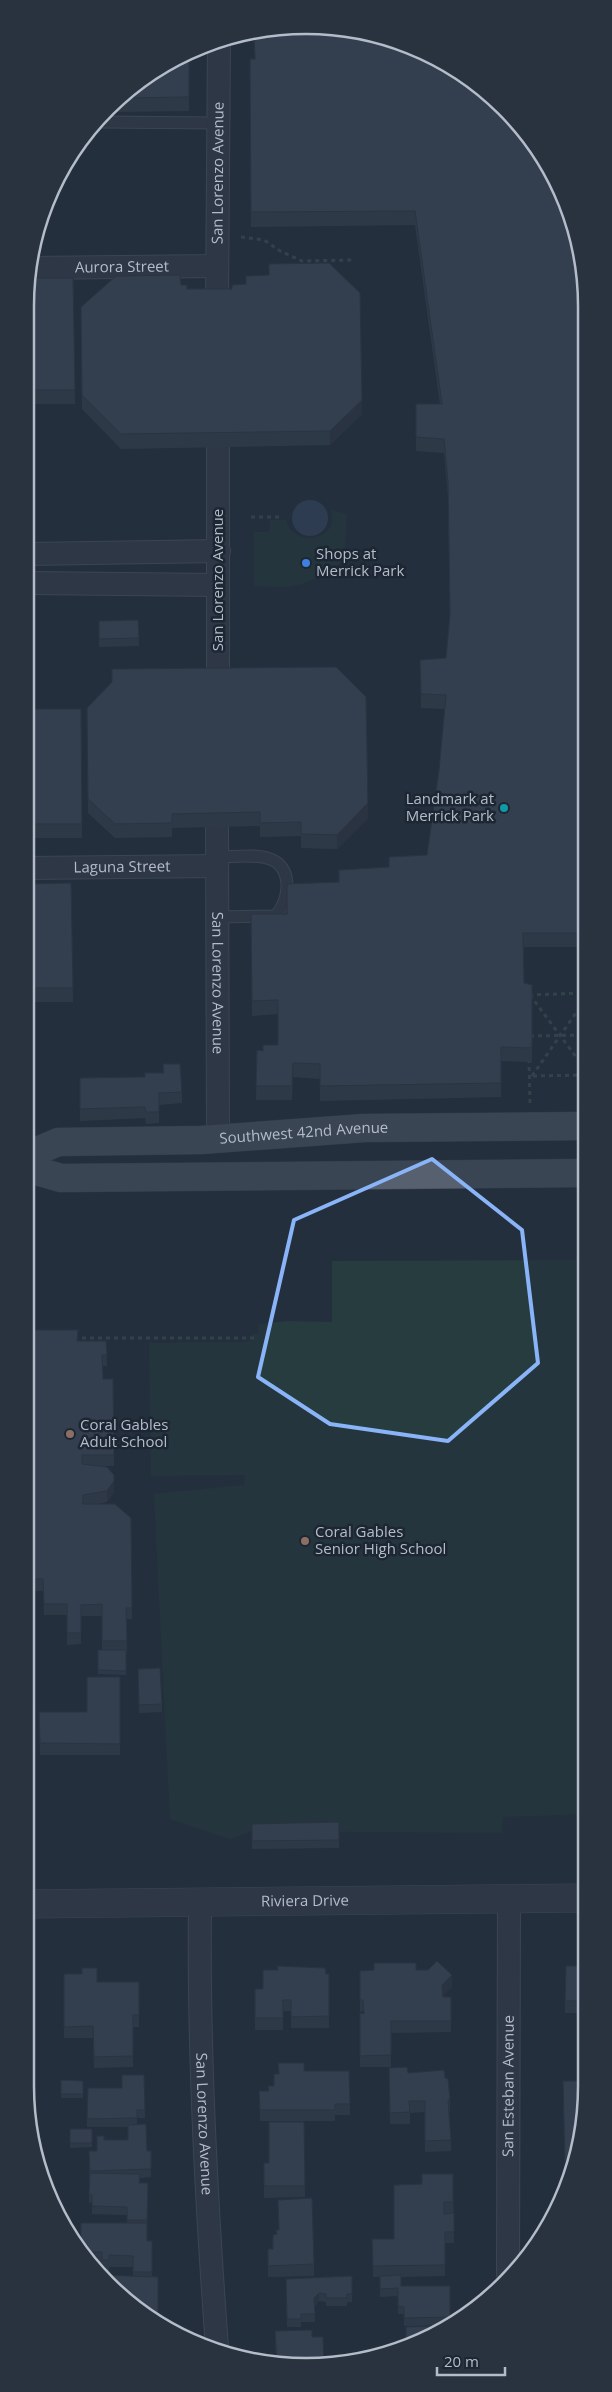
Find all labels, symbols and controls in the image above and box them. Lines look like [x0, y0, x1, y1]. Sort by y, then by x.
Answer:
street label: San Lorenzo Avenue [206, 102, 228, 244]
street label: Aurora Street [75, 256, 169, 277]
street label: San Lorenzo Avenue [207, 509, 227, 651]
place label: Shops at Merrick Park [316, 543, 404, 580]
marker: Shops at Merrick Park [300, 557, 312, 569]
place label: Landmark at Merrick Park [406, 788, 494, 825]
marker: Landmark at Merrick Park [498, 802, 510, 814]
street label: Laguna Street [73, 855, 171, 877]
street label: San Lorenzo Avenue [208, 912, 229, 1054]
street label: Southwest 42nd Avenue [219, 1117, 388, 1148]
place label: Coral Gables Adult School [80, 1414, 168, 1451]
marker: Coral Gables Adult School [64, 1428, 76, 1440]
place label: Coral Gables Senior High School [315, 1521, 446, 1558]
marker: Coral Gables Senior High School [299, 1535, 311, 1547]
street label: Riviera Drive [261, 1890, 349, 1910]
street label: San Esteban Avenue [497, 2015, 518, 2157]
street label: San Lorenzo Avenue [192, 2052, 218, 2196]
scale bar [437, 2344, 504, 2376]
text: 20 m [444, 2351, 479, 2371]

